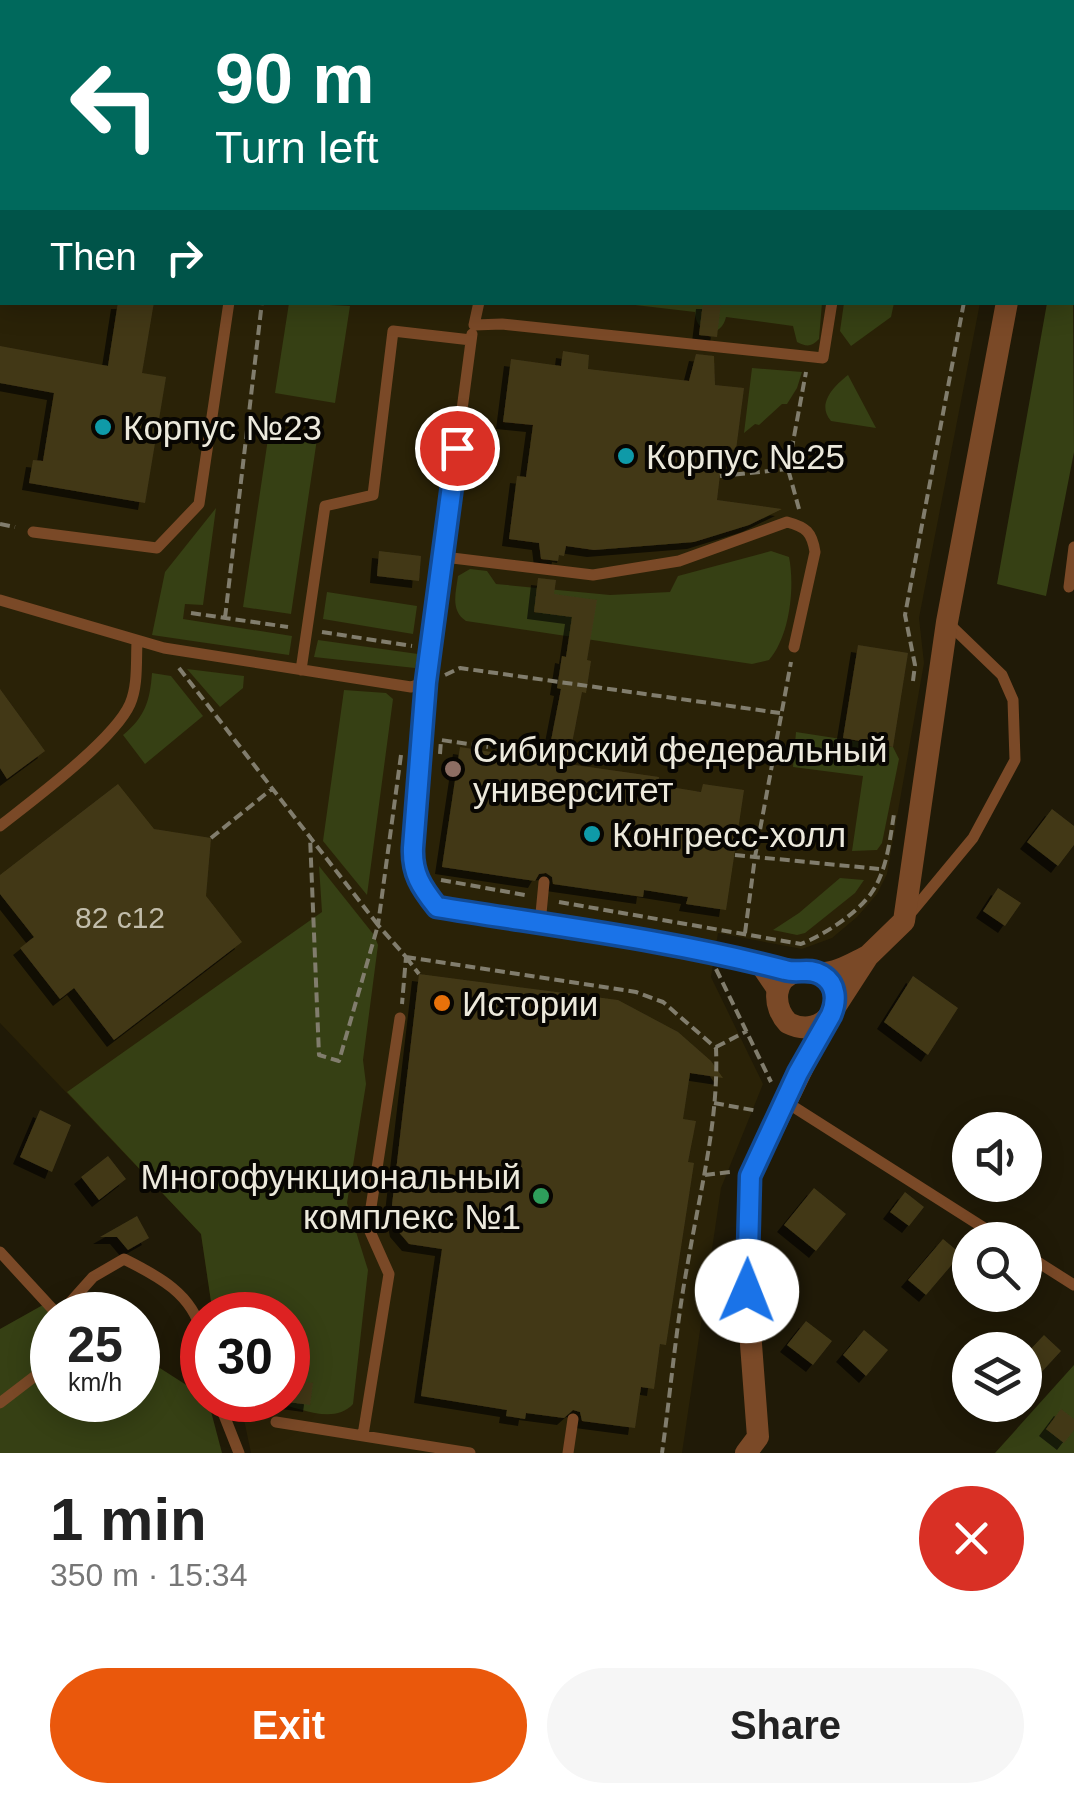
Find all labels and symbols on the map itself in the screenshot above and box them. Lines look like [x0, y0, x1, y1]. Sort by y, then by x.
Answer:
pin [415, 406, 500, 491]
place label: Корпус №23 [123, 408, 322, 447]
marker: Корпус №23 [92, 416, 114, 438]
place label: Корпус №25 [646, 437, 845, 476]
marker: Корпус №25 [615, 445, 637, 467]
place label: Сибирский федеральный университет [473, 730, 888, 809]
marker: Сибирский федеральный университет [442, 758, 464, 780]
place label: Конгресс-холл [612, 815, 846, 854]
marker: Конгресс-холл [581, 823, 603, 845]
house number: 82 с12 [75, 901, 165, 934]
place label: Истории [462, 984, 598, 1023]
marker: Истории [431, 992, 453, 1014]
place label: Многофункциональный комплекс №1 [140, 1157, 521, 1236]
marker: Многофункциональный комплекс №1 [530, 1185, 552, 1207]
position arrow [695, 1239, 799, 1343]
speed limit sign: 30 [180, 1292, 310, 1422]

